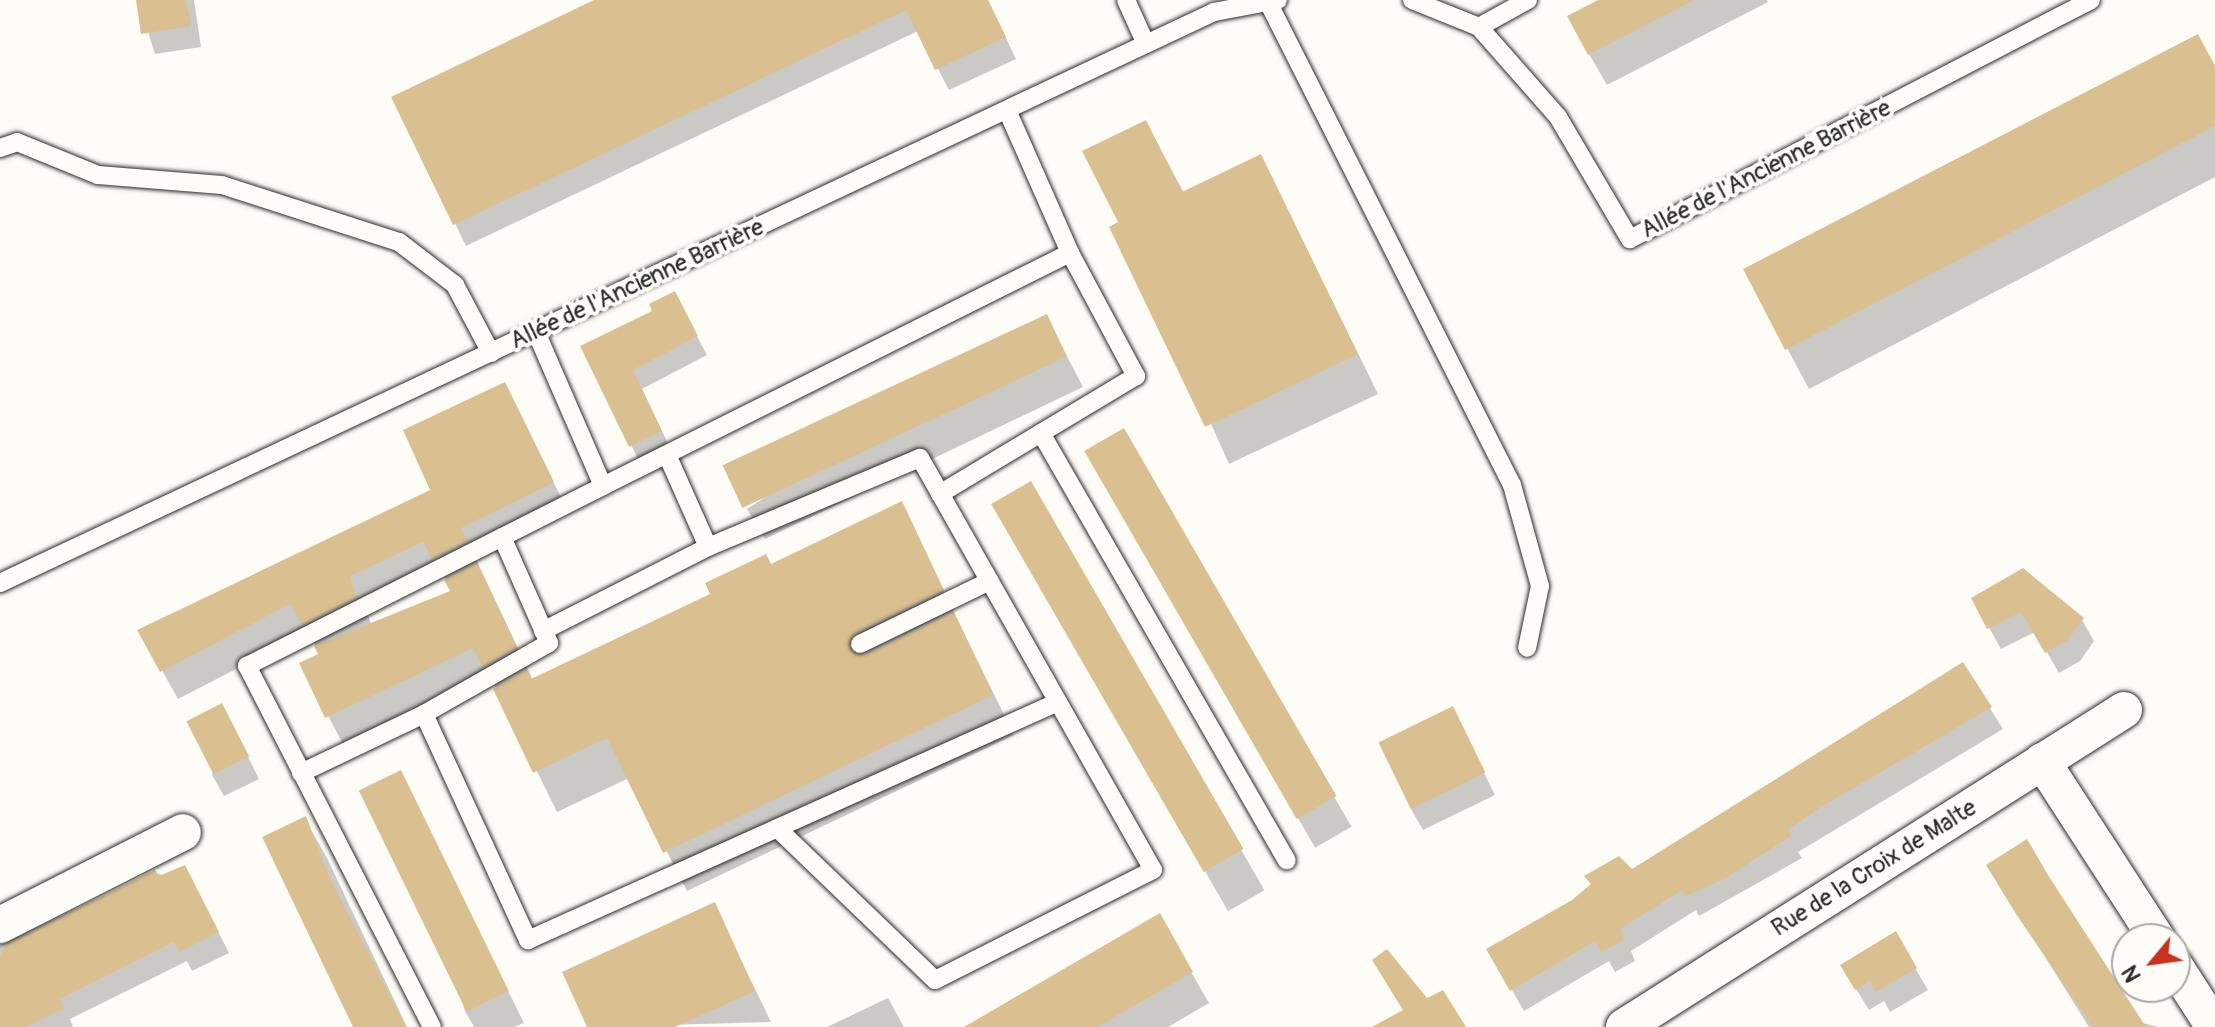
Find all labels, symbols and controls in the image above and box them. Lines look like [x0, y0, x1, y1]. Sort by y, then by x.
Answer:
street label: Allée de l'Ancienne Barrière [1636, 93, 1896, 245]
street label: Allée de l'Ancienne Barrière [506, 213, 768, 355]
street label: Rue de la Croix de Malte [1766, 793, 1982, 943]
north arrow [2111, 923, 2191, 1003]
text: N [2116, 960, 2148, 987]

